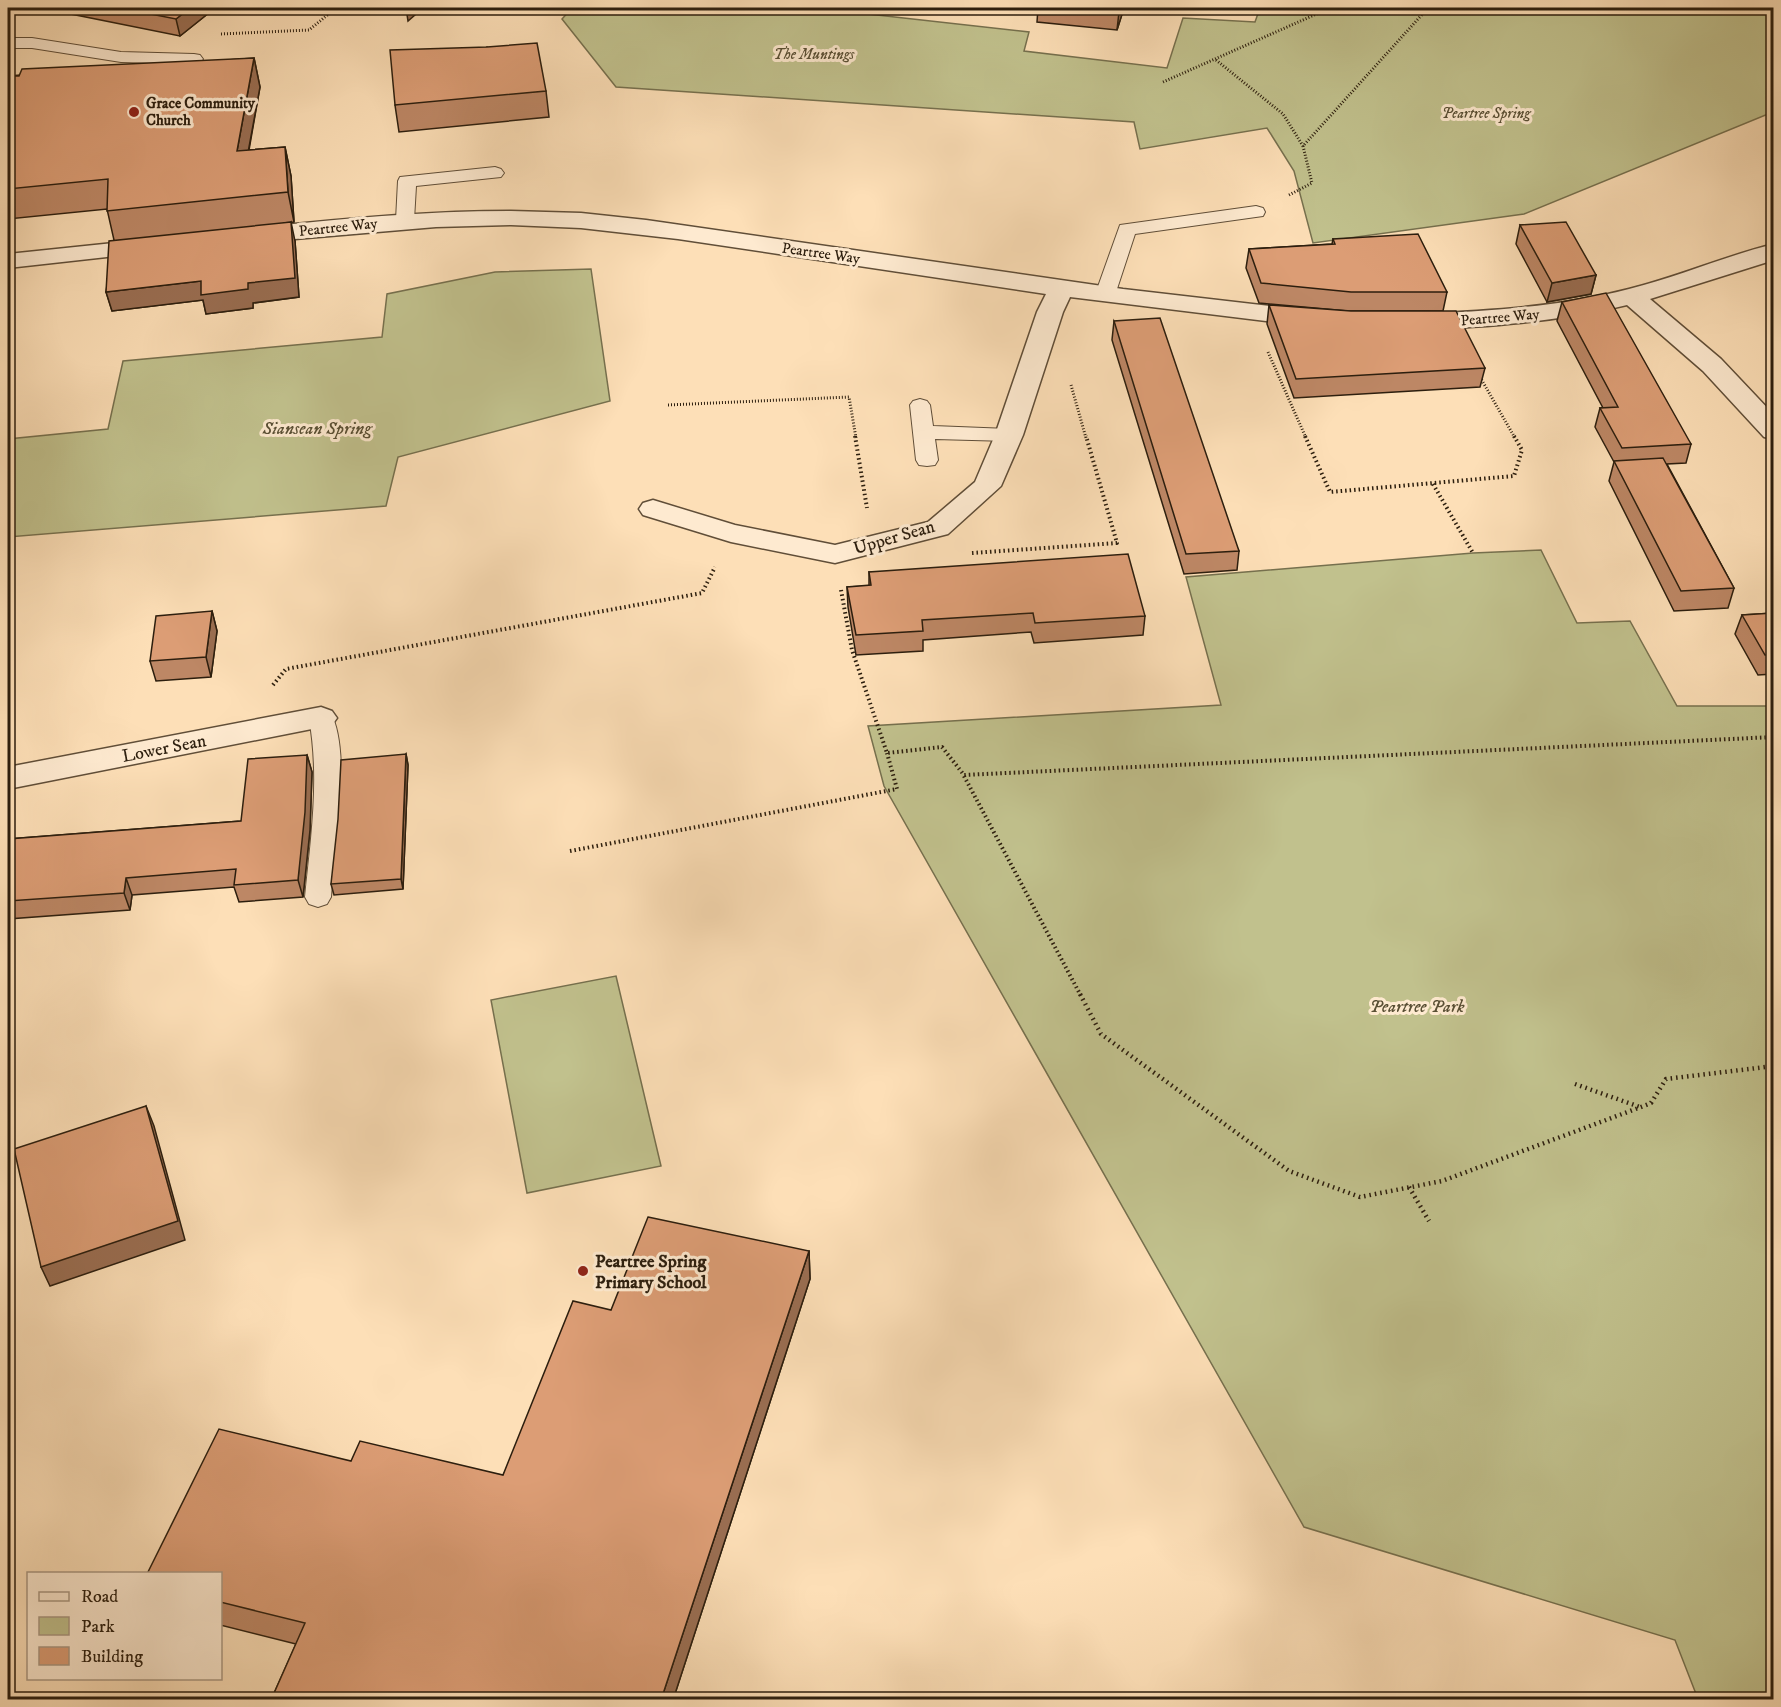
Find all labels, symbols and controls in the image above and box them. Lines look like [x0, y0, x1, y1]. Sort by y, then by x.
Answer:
park label: The Muntings [774, 45, 855, 64]
place label: Grace Community Church [146, 94, 256, 130]
park label: Peartree Spring [1442, 104, 1532, 123]
marker: Grace Community Church [127, 105, 141, 119]
street label: Peartree Way [298, 214, 379, 241]
street label: Peartree Way [781, 239, 862, 269]
street label: Peartree Way [1460, 305, 1541, 330]
park label: Siansean Spring [261, 418, 373, 440]
street label: Upper Sean [851, 516, 938, 560]
street label: Lower Sean [120, 730, 209, 768]
park label: Peartree Park [1369, 996, 1465, 1018]
place label: Peartree Spring Primary School [595, 1251, 707, 1294]
marker: Peartree Spring Primary School [576, 1264, 590, 1278]
legend [27, 1572, 222, 1680]
text: Road [81, 1586, 118, 1608]
text: Park [81, 1616, 115, 1638]
text: Building [81, 1646, 143, 1668]

